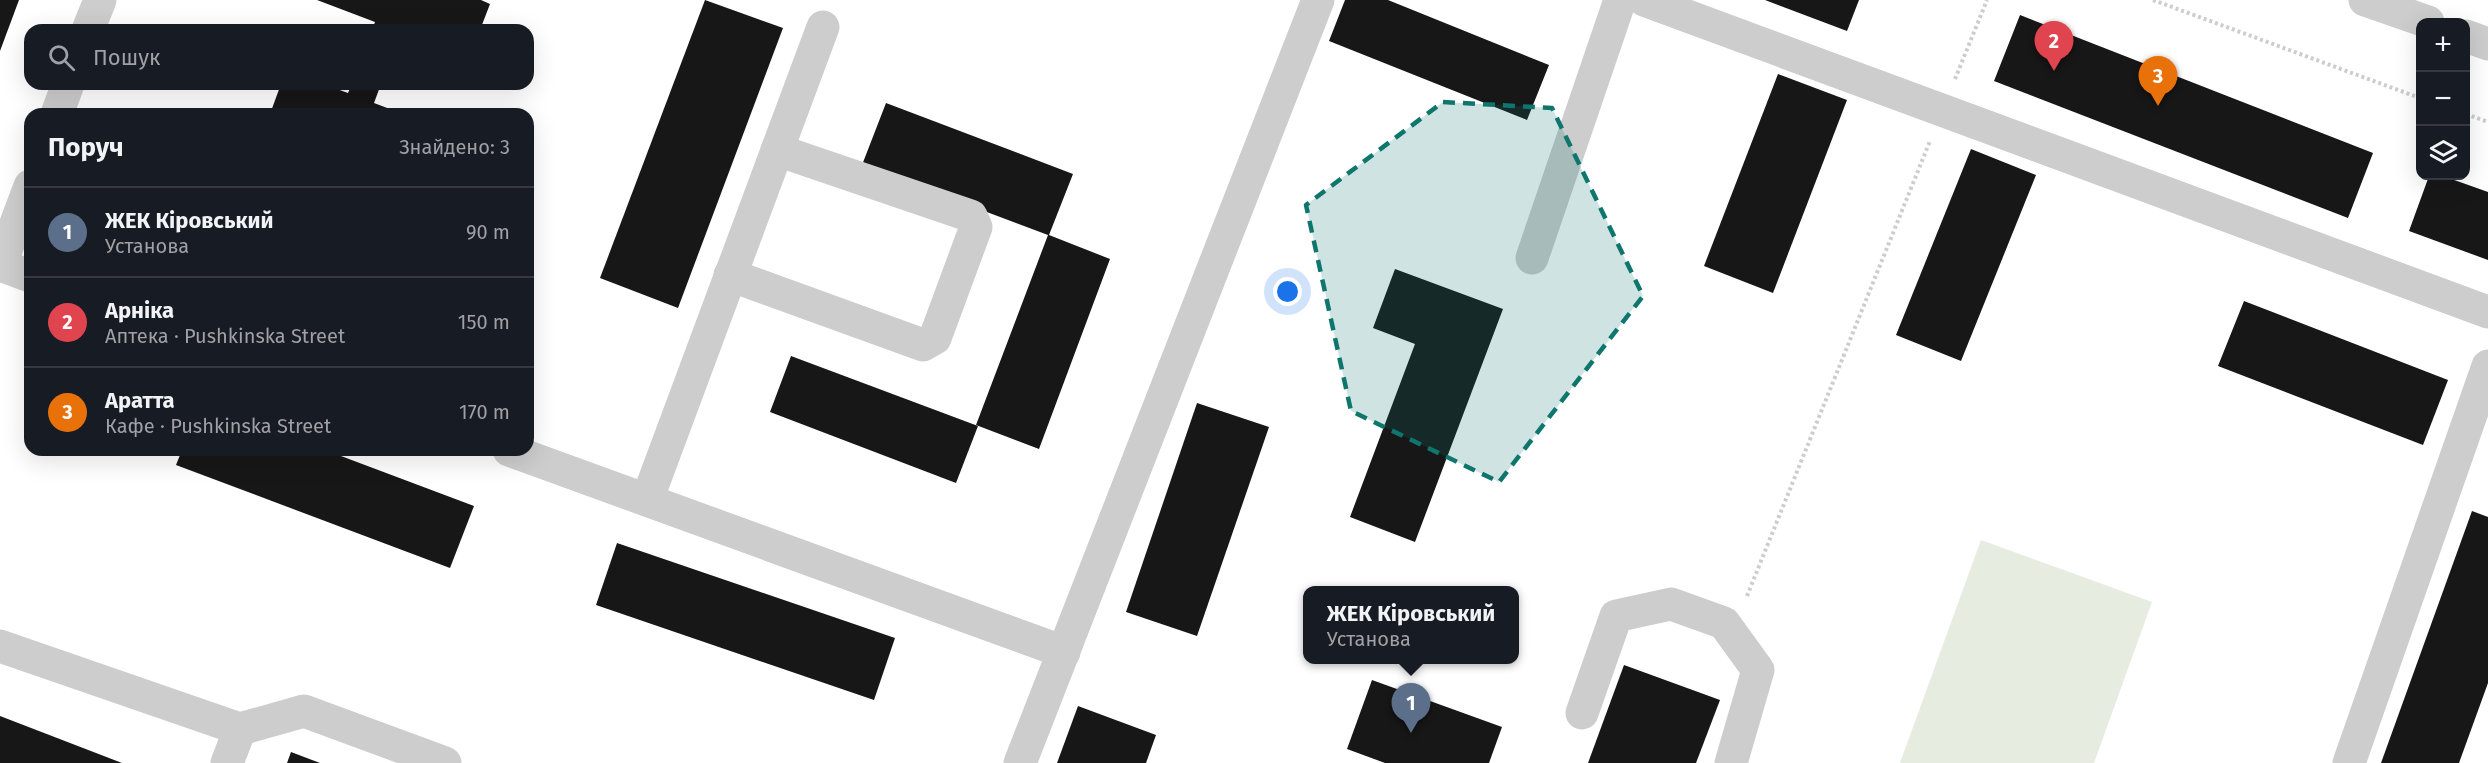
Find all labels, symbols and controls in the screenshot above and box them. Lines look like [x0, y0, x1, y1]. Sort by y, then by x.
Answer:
map controls [2416, 18, 2470, 180]
button: + [2416, 18, 2470, 72]
pin: 2 [2034, 22, 2074, 71]
search box [24, 24, 534, 90]
icon: search [45, 41, 78, 74]
text: Пошук [93, 44, 160, 71]
pin: 3 [2138, 57, 2178, 106]
button: − [2416, 72, 2470, 126]
button: layers [2416, 126, 2470, 180]
text: Поруч [48, 132, 124, 163]
text: Знайдено: 3 [399, 135, 510, 159]
text: ЖЕК Кіровський [105, 207, 273, 234]
text: 1 [63, 220, 72, 244]
text: 90 m [466, 220, 510, 244]
text: Установа [105, 234, 189, 258]
your location [1273, 277, 1302, 306]
text: Арніка [105, 297, 174, 324]
text: 2 [62, 310, 73, 334]
text: 150 m [458, 310, 510, 334]
text: Аптека · Pushkinska Street [105, 324, 345, 348]
text: Аратта [105, 387, 175, 414]
text: 3 [62, 400, 73, 424]
text: 170 m [459, 400, 510, 424]
text: Кафе · Pushkinska Street [105, 414, 331, 438]
popup [1303, 586, 1519, 664]
text: ЖЕК Кіровський [1327, 600, 1495, 627]
text: Установа [1327, 627, 1411, 651]
pin: 1 [1392, 684, 1430, 733]

